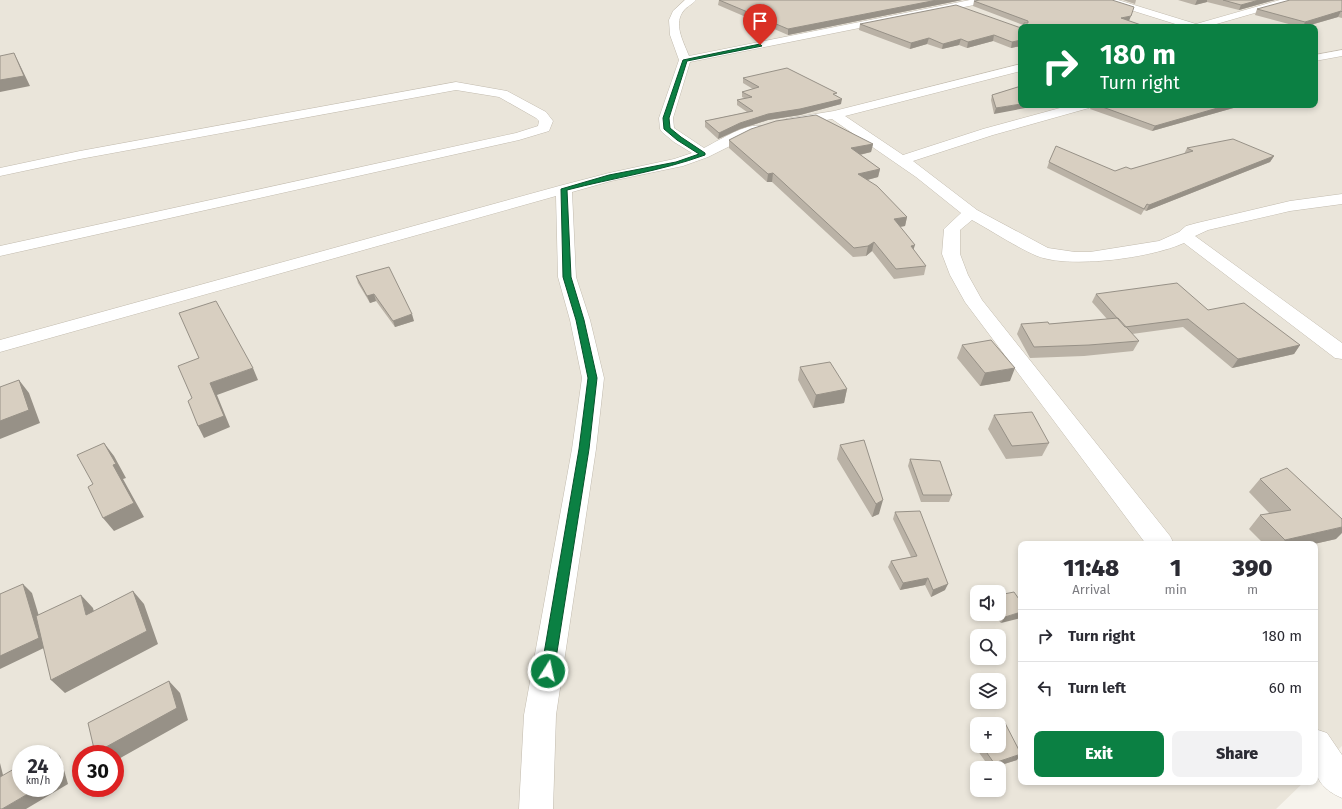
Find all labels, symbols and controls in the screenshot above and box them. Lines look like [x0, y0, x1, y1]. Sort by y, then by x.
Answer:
pin [743, 4, 777, 45]
icon: arrive [749, 10, 771, 32]
text: 180 m [1100, 38, 1176, 71]
icon: right [1034, 40, 1086, 92]
text: Turn right [1100, 72, 1180, 94]
text: 11:48 [1063, 554, 1119, 582]
text: 1 [1170, 554, 1181, 582]
text: 390 [1232, 554, 1273, 582]
text: Arrival [1072, 582, 1110, 597]
text: min [1165, 582, 1187, 597]
text: m [1247, 582, 1258, 597]
map controls [970, 585, 1006, 797]
button: sound [970, 585, 1006, 621]
icon: right [1034, 625, 1056, 647]
text: Turn right [1068, 627, 1135, 645]
text: 180 m [1262, 627, 1302, 645]
button: search [970, 629, 1006, 665]
position arrow [527, 650, 569, 692]
button: layers [970, 673, 1006, 709]
icon: left [1034, 677, 1056, 699]
text: Turn left [1068, 679, 1126, 697]
text: 60 m [1269, 679, 1302, 697]
button: + [970, 717, 1006, 753]
button: Exit [1034, 731, 1164, 777]
button: Share [1172, 731, 1302, 777]
speed limit sign: 30 [72, 745, 124, 797]
text: 24 [27, 754, 49, 778]
button: − [970, 761, 1006, 797]
text: km/h [26, 775, 50, 787]

